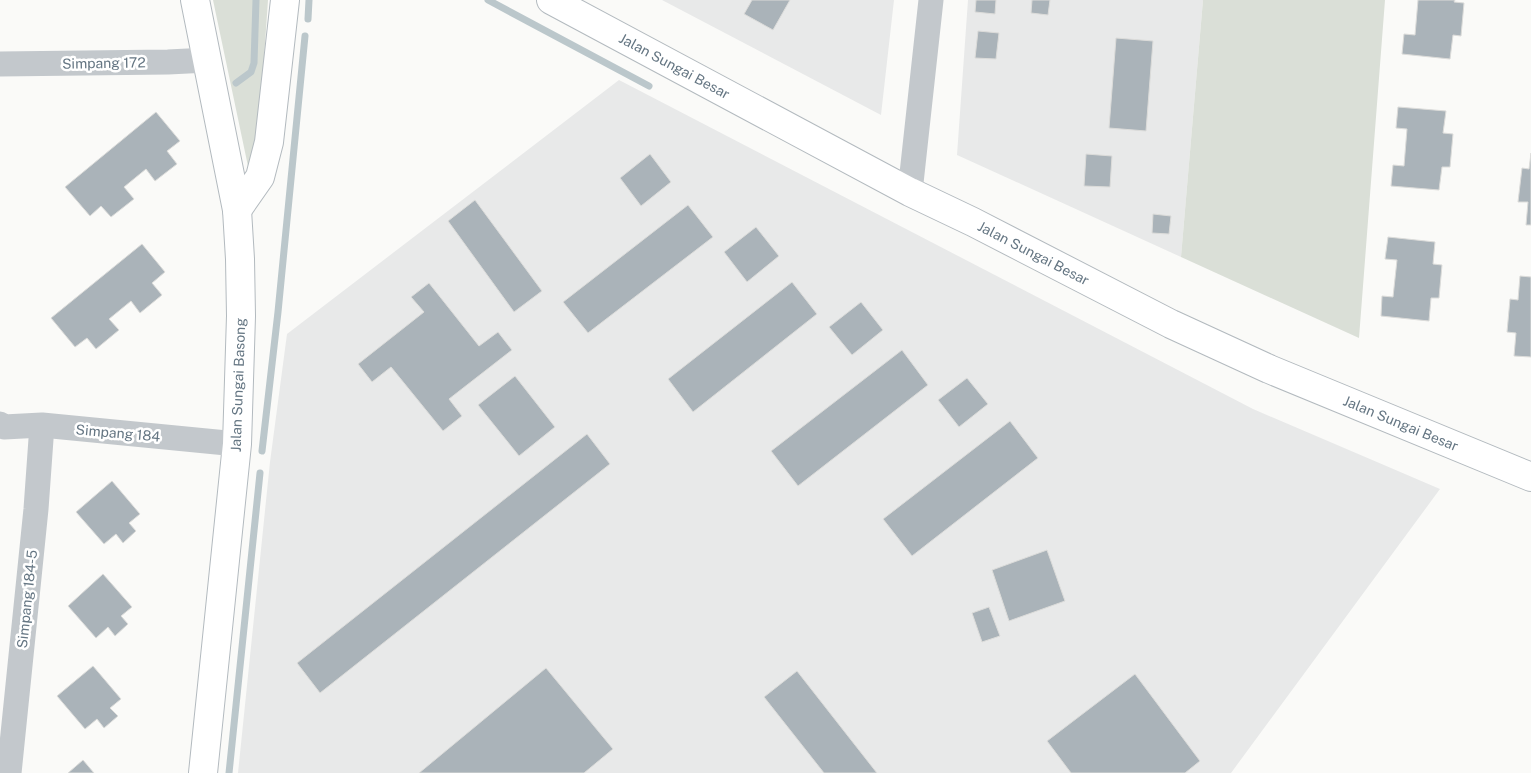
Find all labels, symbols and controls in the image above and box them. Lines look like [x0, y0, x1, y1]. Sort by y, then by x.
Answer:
street label: Jalan Sungai Besar [616, 30, 733, 102]
street label: Simpang 172 [62, 54, 146, 72]
street label: Jalan Sungai Besar [975, 218, 1092, 288]
street label: Jalan Sungai Basong [228, 317, 248, 452]
street label: Jalan Sungai Besar [1341, 392, 1461, 454]
street label: Simpang 184 [75, 421, 161, 445]
street label: Simpang 184-5 [14, 549, 40, 649]

